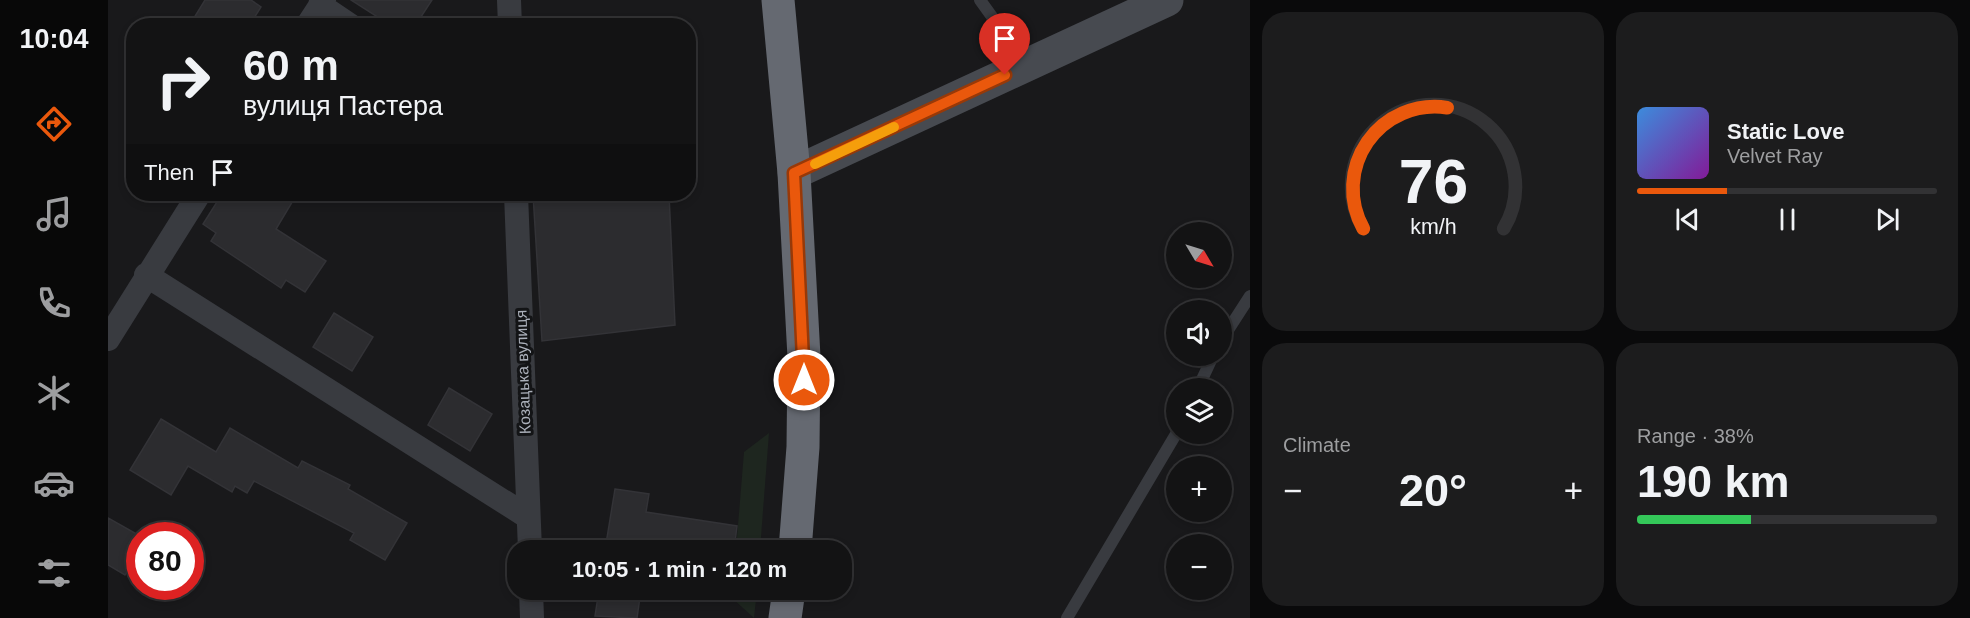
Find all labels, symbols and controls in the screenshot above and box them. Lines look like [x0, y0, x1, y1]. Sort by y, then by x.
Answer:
pin [979, 13, 1030, 75]
icon: arrive [988, 22, 1021, 55]
text: 10:04 [19, 24, 89, 54]
icon: right [144, 42, 222, 120]
text: 60 m [243, 42, 339, 89]
text: вулиця Пастера [243, 91, 443, 121]
icon: directions [33, 103, 75, 145]
text: Static Love [1727, 119, 1844, 144]
text: Velvet Ray [1727, 145, 1823, 167]
text: 76 [1398, 147, 1468, 216]
icon: arrive [206, 156, 239, 189]
text: Then [144, 160, 194, 185]
icon: music [33, 193, 75, 235]
icon: previous [1671, 203, 1704, 236]
icon: pause [1771, 203, 1804, 236]
icon: next [1871, 203, 1904, 236]
text: km/h [1410, 215, 1456, 239]
north arrow [1166, 222, 1232, 288]
map controls [1166, 222, 1232, 600]
icon: phone [33, 282, 75, 324]
button: sound [1166, 300, 1232, 366]
street label: Козацька вулиця [512, 310, 534, 434]
position arrow [772, 348, 836, 412]
icon: climate [33, 372, 75, 414]
button: layers [1166, 378, 1232, 444]
text: Range · 38% [1637, 425, 1754, 447]
text: Climate [1283, 434, 1351, 456]
button: + [1166, 456, 1232, 522]
text: 190 km [1637, 456, 1790, 507]
icon: car [33, 462, 75, 504]
text: 20° [1399, 465, 1467, 516]
text: − [1283, 472, 1302, 509]
text: + [1564, 472, 1583, 509]
speed limit sign: 80 [126, 522, 204, 600]
button: − [1166, 534, 1232, 600]
icon: filters [33, 552, 75, 594]
text: 10:05 · 1 min · 120 m [572, 557, 787, 582]

